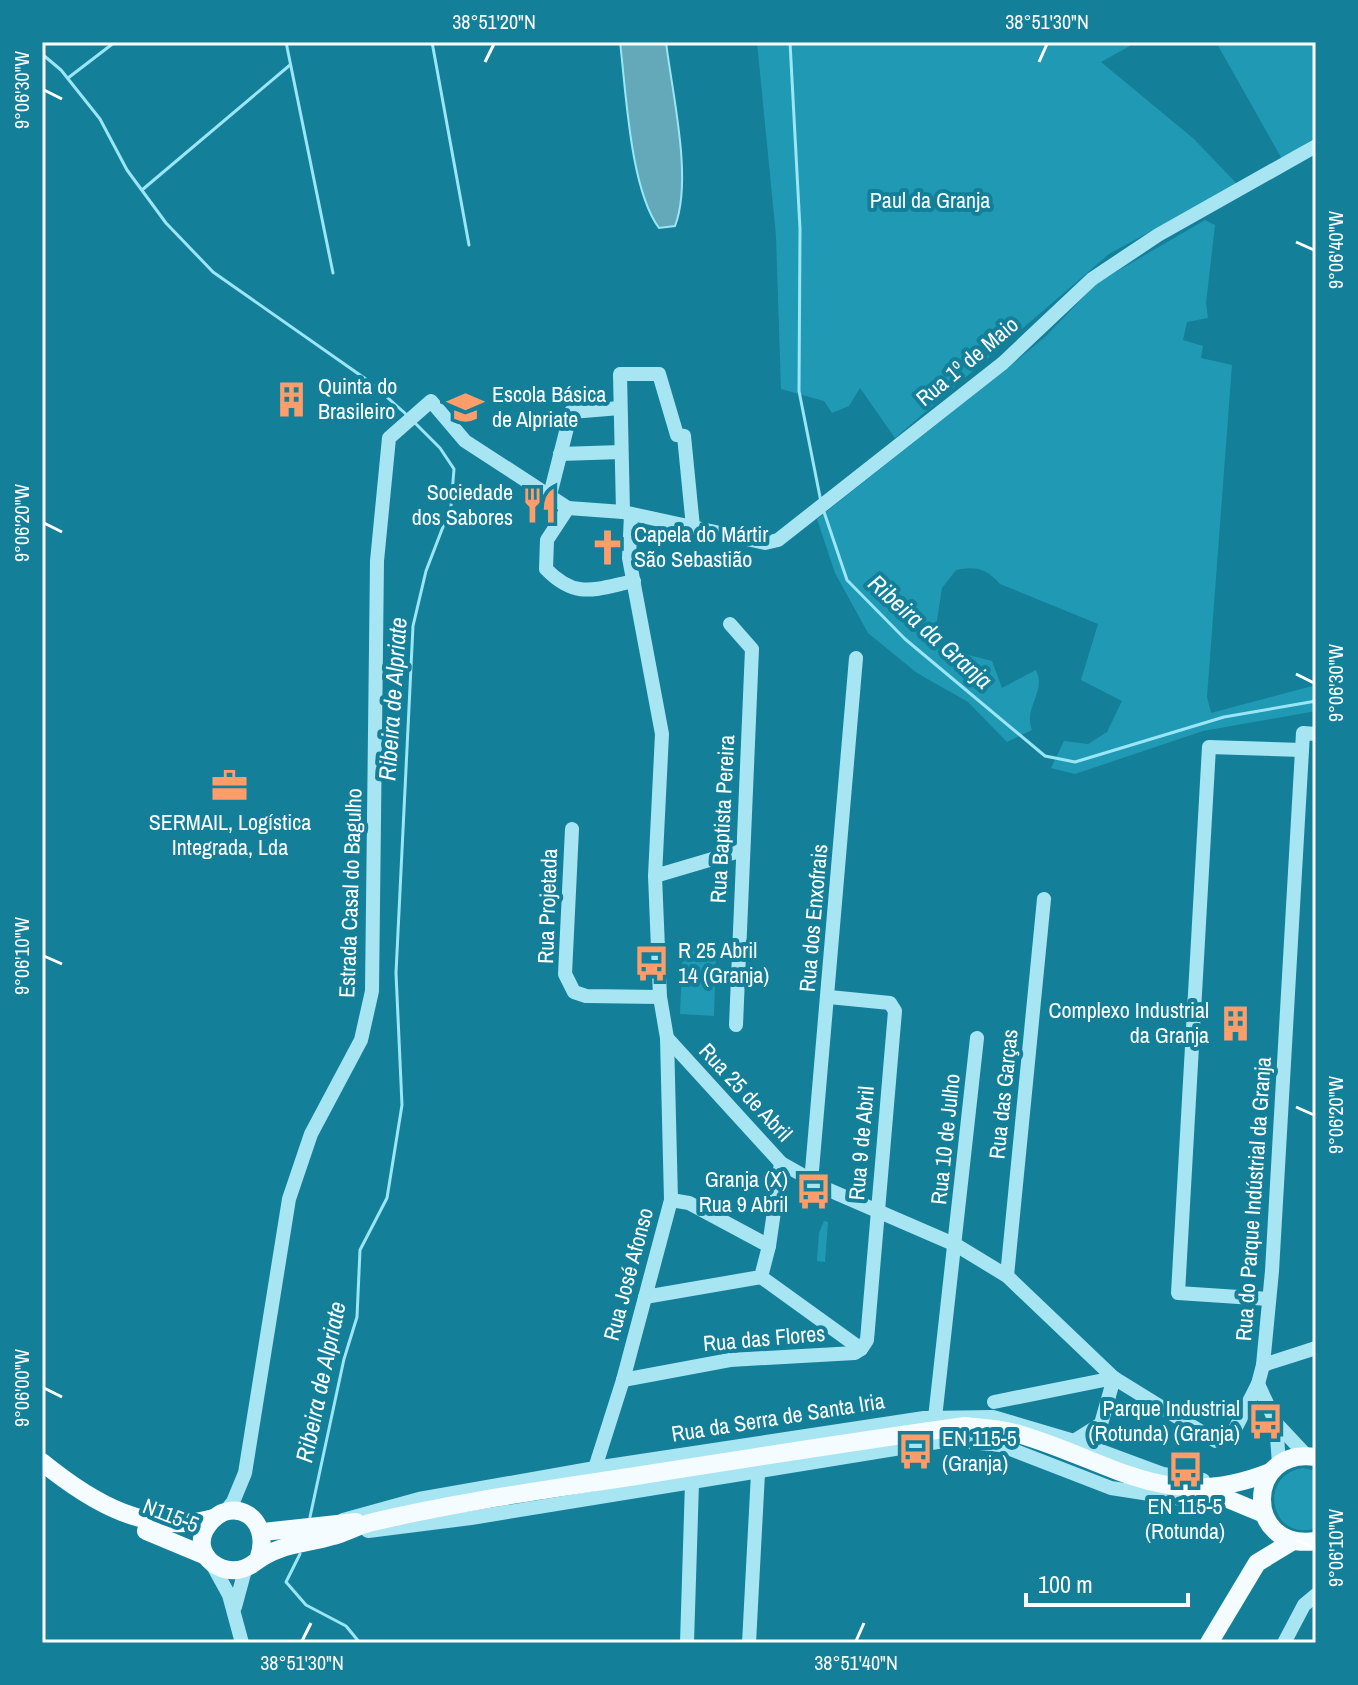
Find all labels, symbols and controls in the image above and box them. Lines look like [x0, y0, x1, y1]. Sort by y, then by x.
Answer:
text: 38°51'20"N [452, 8, 536, 35]
text: 38°51'30"N [1005, 8, 1089, 35]
text: 9°06'30"W [8, 50, 35, 129]
park label: Paul da Granja [870, 185, 990, 215]
text: 9°06'40"W [1322, 210, 1349, 289]
street label: Rua 1º de Maio [910, 309, 1024, 413]
place label: Quinta do Brasileiro [318, 371, 397, 426]
place label: Escola Básica de Alpriate [492, 379, 606, 434]
building icon: Quinta do Brasileiro [273, 380, 311, 418]
school or university icon: Escola Básica de Alpriate [447, 388, 485, 426]
place label: Sociedade dos Sabores [412, 477, 513, 532]
text: 9°06'20"W [8, 483, 35, 562]
restaurant icon: Sociedade dos Sabores [520, 486, 558, 524]
place label: Capela do Mártir São Sebastião [634, 519, 768, 574]
church icon: Capela do Mártir São Sebastião [589, 528, 627, 566]
water label: Ribeira da Granja [862, 567, 1000, 696]
water label: Ribeira de Alpriate [370, 616, 414, 782]
text: 9°06'30"W [1322, 643, 1349, 722]
street label: Rua Baptista Pereira [703, 734, 741, 904]
office icon: SERMAIL, Logística Integrada, Lda [211, 767, 249, 805]
street label: Estrada Casal do Bagulho [331, 788, 369, 998]
place label: SERMAIL, Logística Integrada, Lda [149, 807, 311, 862]
street label: Rua dos Enxofrais [792, 843, 834, 993]
street label: Rua Projetada [530, 848, 564, 964]
text: 9°06'10"W [8, 916, 35, 995]
place label: R 25 Abril 14 (Granja) [678, 935, 769, 990]
bus stop icon: R 25 Abril 14 (Granja) [633, 944, 671, 982]
place label: Complexo Industrial da Granja [1049, 995, 1209, 1050]
building icon: Complexo Industrial da Granja [1216, 1004, 1254, 1042]
street label: Rua das Garças [981, 1028, 1025, 1160]
street label: Rua 25 de Abril [693, 1036, 799, 1148]
street label: Rua do Parque Indústrial da Granja [1228, 1056, 1278, 1342]
street label: Rua 10 de Julho [923, 1072, 967, 1206]
text: 9°06'20"W [1322, 1075, 1349, 1154]
street label: Rua 9 de Abril [841, 1085, 881, 1201]
place label: Granja (X) Rua 9 Abril [699, 1164, 788, 1219]
bus stop icon: Granja (X) Rua 9 Abril [795, 1173, 833, 1211]
street label: Rua José Afonso [596, 1204, 660, 1344]
water label: Ribeira de Alpriate [287, 1298, 353, 1465]
street label: Rua das Flores [702, 1318, 826, 1358]
text: 9°06'00"W [8, 1348, 35, 1427]
street label: Rua da Serra de Santa Iria [669, 1385, 887, 1449]
place label: Parque Industrial (Rotunda) (Granja) [1089, 1393, 1240, 1448]
bus stop icon: Parque Industrial (Rotunda) (Granja) [1247, 1402, 1285, 1440]
place label: EN 115-5 (Granja) [942, 1423, 1017, 1478]
bus stop icon: EN 115-5 (Granja) [897, 1432, 935, 1470]
bus stop icon: EN 115-5 (Rotunda) [1166, 1451, 1204, 1489]
street label: N115-5 [139, 1491, 203, 1539]
place label: EN 115-5 (Rotunda) [1145, 1491, 1225, 1546]
text: 9°06'10"W [1322, 1508, 1349, 1587]
scale bar [1026, 1557, 1188, 1607]
text: 100 m [1038, 1568, 1093, 1600]
text: 38°51'30"N [260, 1649, 344, 1676]
text: 38°51'40"N [814, 1649, 898, 1676]

